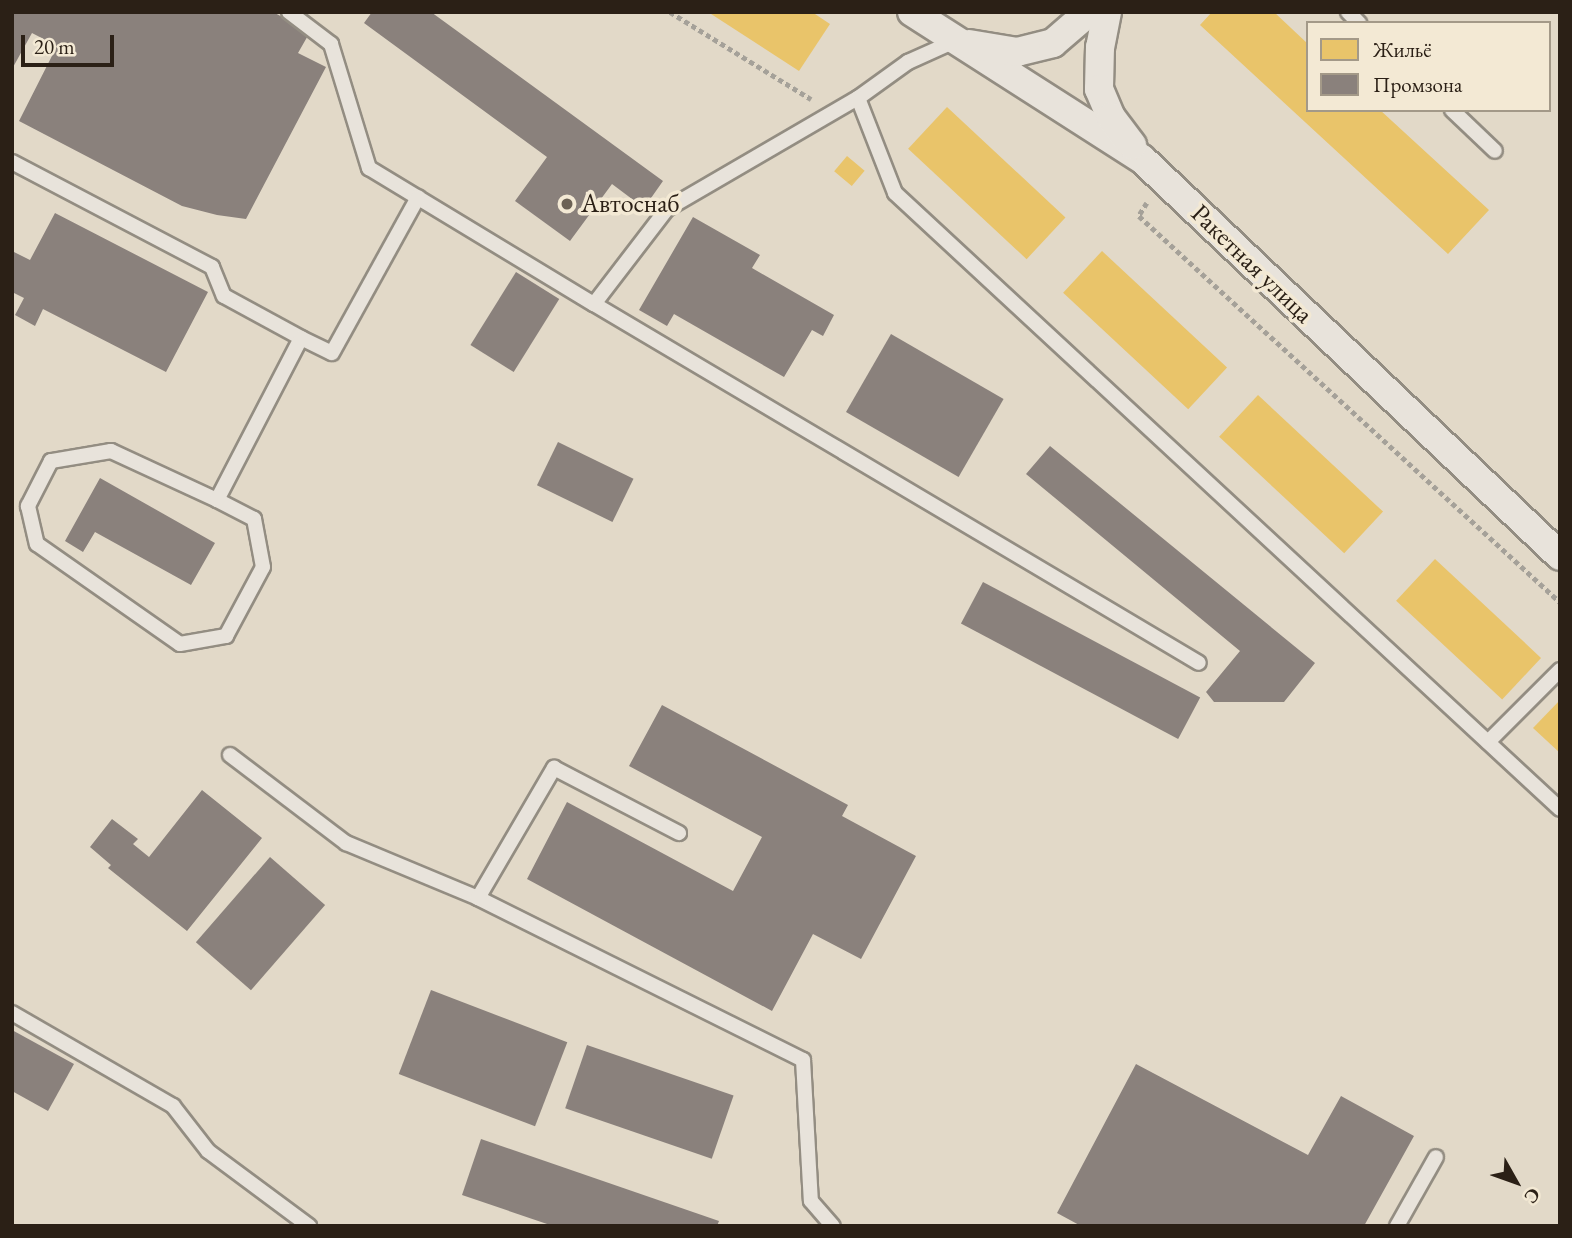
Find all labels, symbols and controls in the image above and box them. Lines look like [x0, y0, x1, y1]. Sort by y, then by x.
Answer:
scale bar [24, 21, 117, 65]
legend [1306, 21, 1551, 112]
text: 20 m [34, 33, 75, 60]
text: Жильё [1373, 36, 1432, 63]
text: Промзона [1373, 71, 1462, 98]
place label: Автоснаб [581, 188, 680, 220]
marker: Автоснаб [559, 196, 575, 212]
street label: Ракетная улица [1184, 198, 1320, 330]
north arrow [1481, 1147, 1551, 1217]
text: С [1519, 1183, 1546, 1209]

